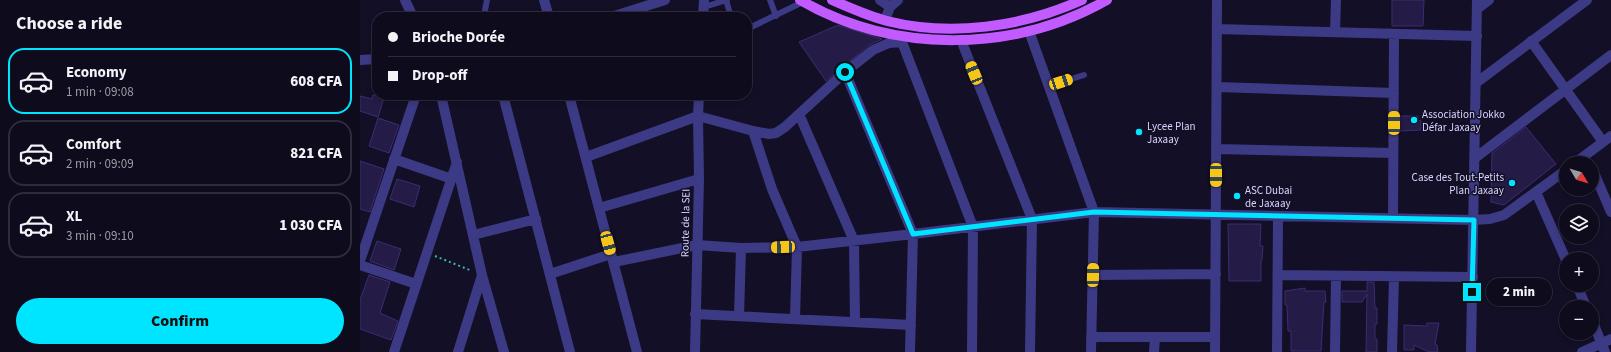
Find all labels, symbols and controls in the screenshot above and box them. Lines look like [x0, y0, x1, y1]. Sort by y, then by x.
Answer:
text: Choose a ride [16, 11, 122, 36]
text: Brioche Dorée [412, 27, 505, 48]
car [964, 60, 984, 86]
text: Economy [66, 62, 127, 83]
icon: car [18, 63, 54, 99]
route start [836, 63, 854, 81]
text: Drop-off [412, 65, 467, 86]
text: 608 CFA [290, 71, 342, 92]
car [1048, 73, 1074, 91]
text: 1 min · 09:08 [66, 83, 134, 101]
place label: Association Jokko Défar Jaxaay [1422, 107, 1505, 135]
car [1388, 111, 1400, 135]
marker: Association Jokko Défar Jaxaay [1409, 115, 1419, 125]
place label: Lycee Plan Jaxaay [1147, 119, 1196, 147]
marker: Lycee Plan Jaxaay [1134, 127, 1144, 137]
text: Comfort [66, 134, 121, 155]
icon: car [18, 135, 54, 171]
text: 821 CFA [290, 143, 342, 164]
text: 2 min · 09:09 [66, 155, 134, 173]
north arrow [1559, 156, 1599, 196]
map controls [1559, 156, 1599, 340]
car [1210, 163, 1222, 187]
place label: Case des Tout-Petits Plan Jaxaay [1412, 170, 1504, 198]
marker: Case des Tout-Petits Plan Jaxaay [1507, 178, 1517, 188]
place label: ASC Dubai de Jaxaay [1245, 183, 1292, 211]
street label: Route de la SEI [677, 189, 694, 257]
marker: ASC Dubai de Jaxaay [1232, 191, 1242, 201]
button: layers [1559, 204, 1599, 244]
text: XL [66, 206, 82, 227]
icon: car [18, 207, 54, 243]
text: 1 030 CFA [279, 215, 342, 236]
text: 3 min · 09:10 [66, 227, 134, 245]
car [599, 230, 617, 256]
car [771, 241, 795, 253]
button: + [1559, 252, 1599, 292]
car [1087, 263, 1099, 287]
callout: 2 min [1486, 278, 1552, 306]
route end [1463, 283, 1481, 301]
text: 2 min [1503, 283, 1535, 301]
button: Confirm [16, 298, 344, 344]
button: − [1559, 300, 1599, 340]

